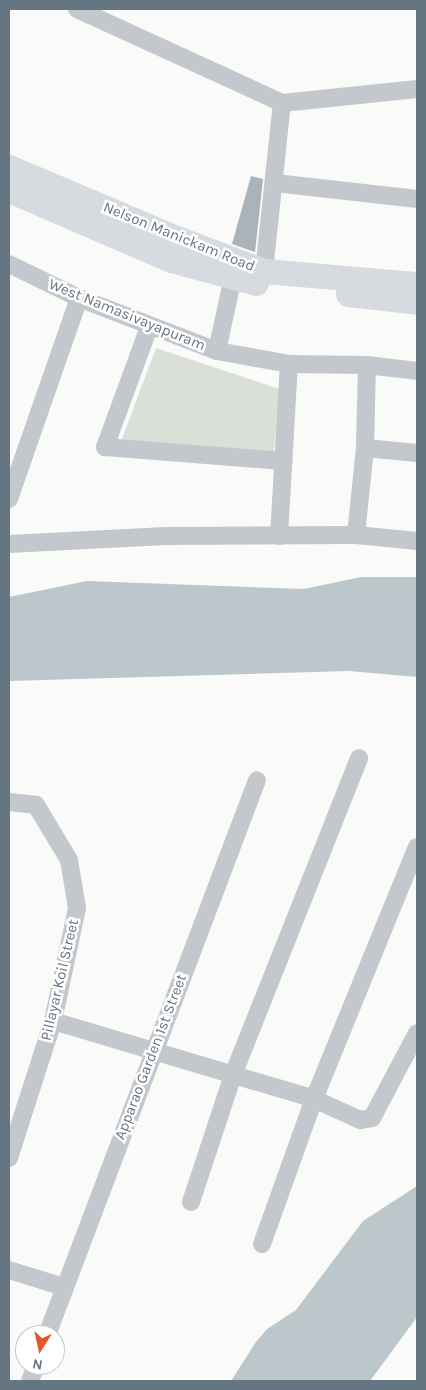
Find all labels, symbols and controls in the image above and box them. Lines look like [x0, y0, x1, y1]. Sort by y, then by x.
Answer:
street label: Nelson Manickam Road [101, 198, 257, 276]
street label: West Namasivayapuram [46, 275, 208, 355]
street label: Pillayar Koil Street [37, 917, 83, 1043]
street label: Apparao Garden 1st Street [111, 972, 191, 1142]
north arrow [15, 1325, 65, 1375]
text: N [31, 1355, 44, 1374]

